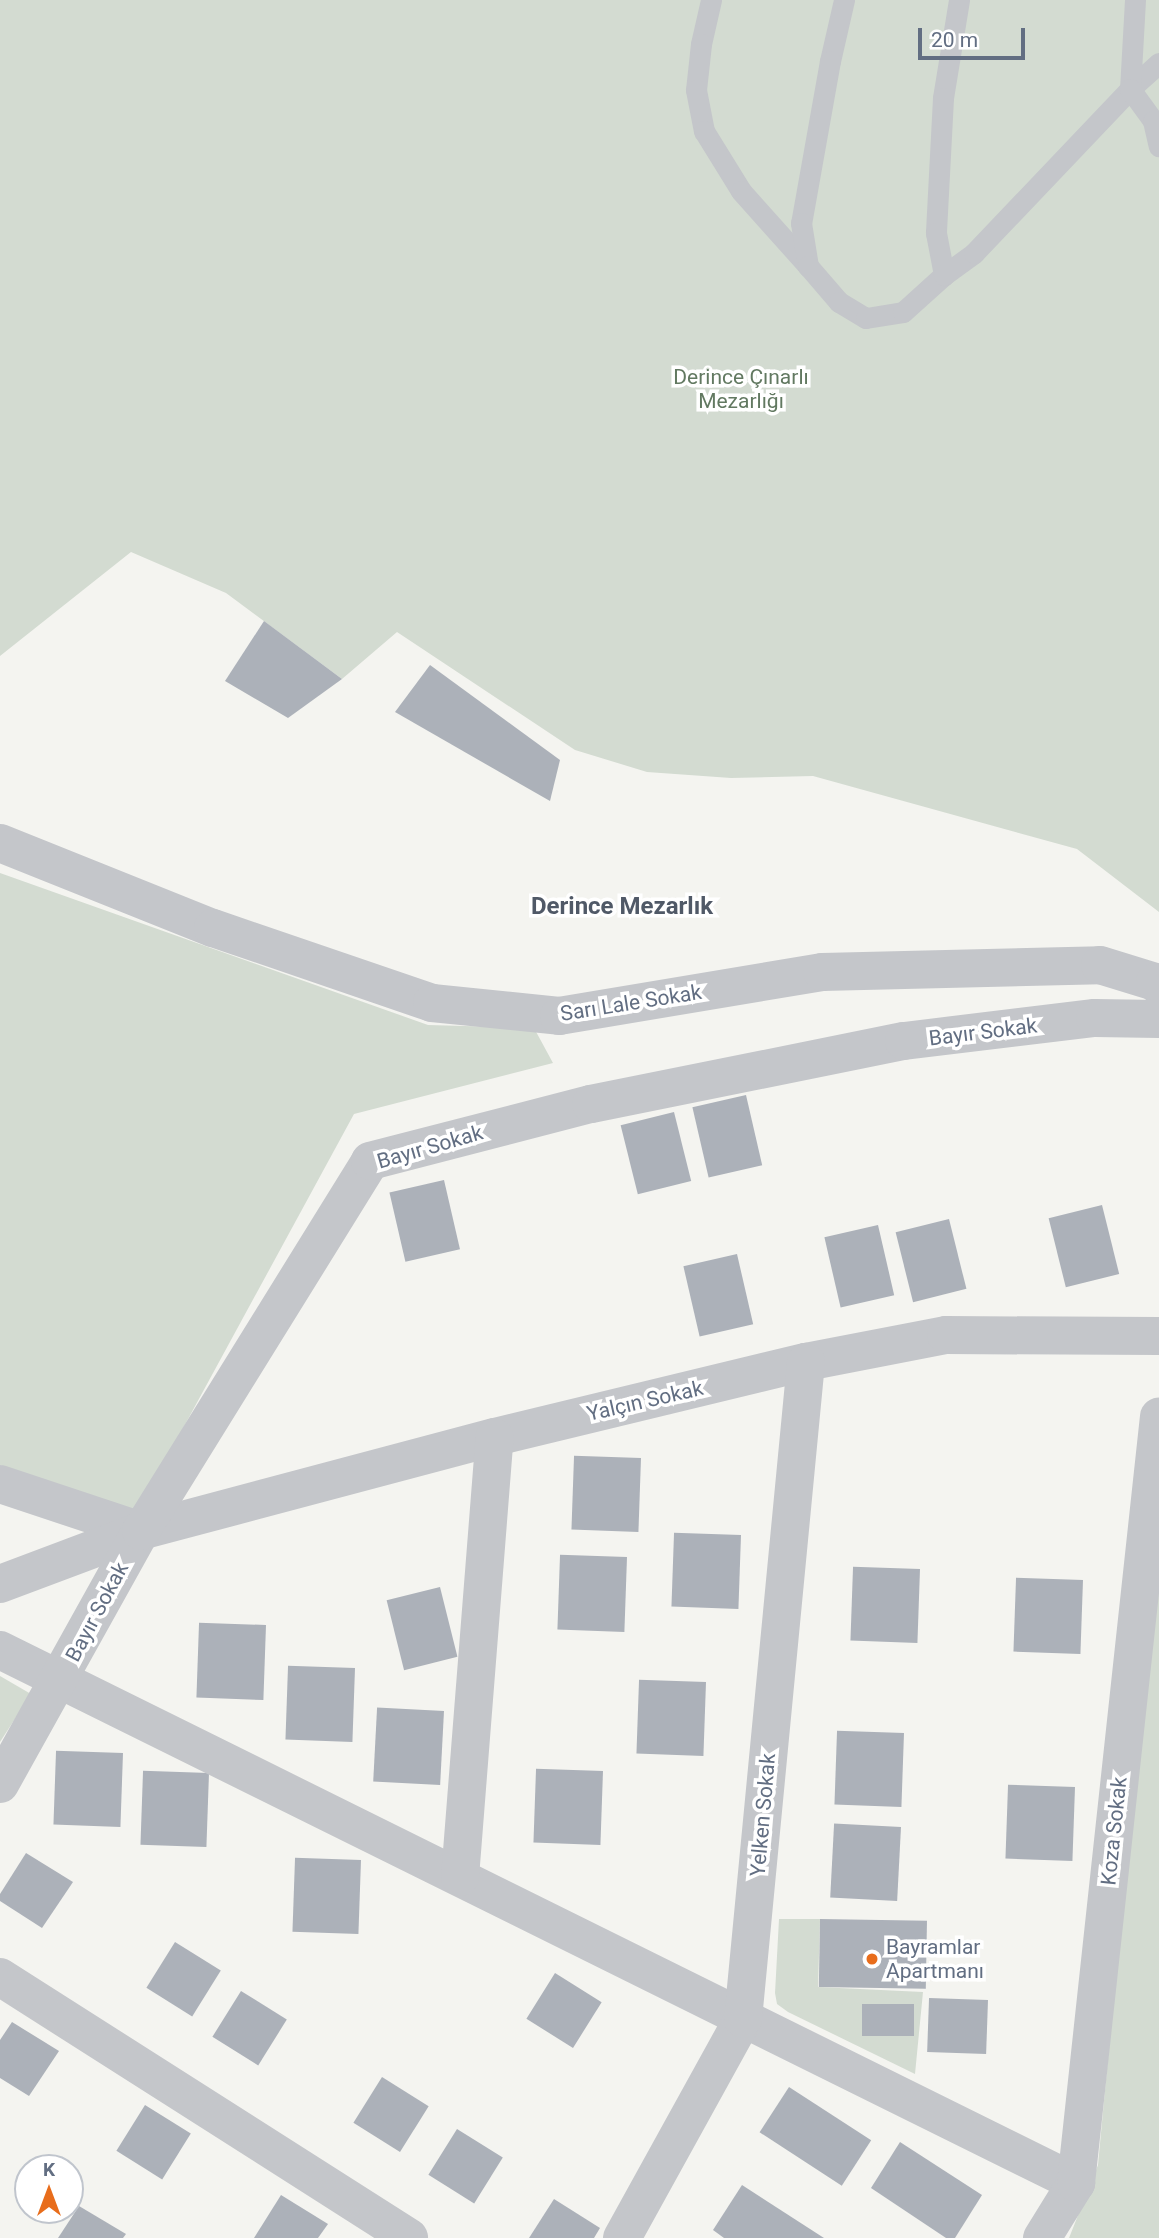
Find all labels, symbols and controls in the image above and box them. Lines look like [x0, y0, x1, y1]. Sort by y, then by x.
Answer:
scale bar [921, 14, 1028, 58]
text: 20 m [931, 28, 978, 52]
park label: Derince Çınarlı Mezarlığı [673, 364, 809, 414]
district label: Derince Mezarlık [531, 893, 713, 921]
street label: Sarı Lale Sokak [559, 979, 703, 1027]
street label: Bayır Sokak [927, 1013, 1039, 1051]
street label: Bayır Sokak [374, 1120, 486, 1174]
street label: Yalçın Sokak [584, 1375, 706, 1427]
street label: Bayır Sokak [60, 1558, 134, 1666]
street label: Yelken Sokak [745, 1752, 781, 1878]
street label: Koza Sokak [1096, 1776, 1132, 1886]
place label: Bayramlar Apartmanı [886, 1934, 984, 1984]
marker: Bayramlar Apartmanı [864, 1951, 880, 1967]
north arrow [14, 2154, 84, 2224]
text: K [43, 2158, 55, 2181]

